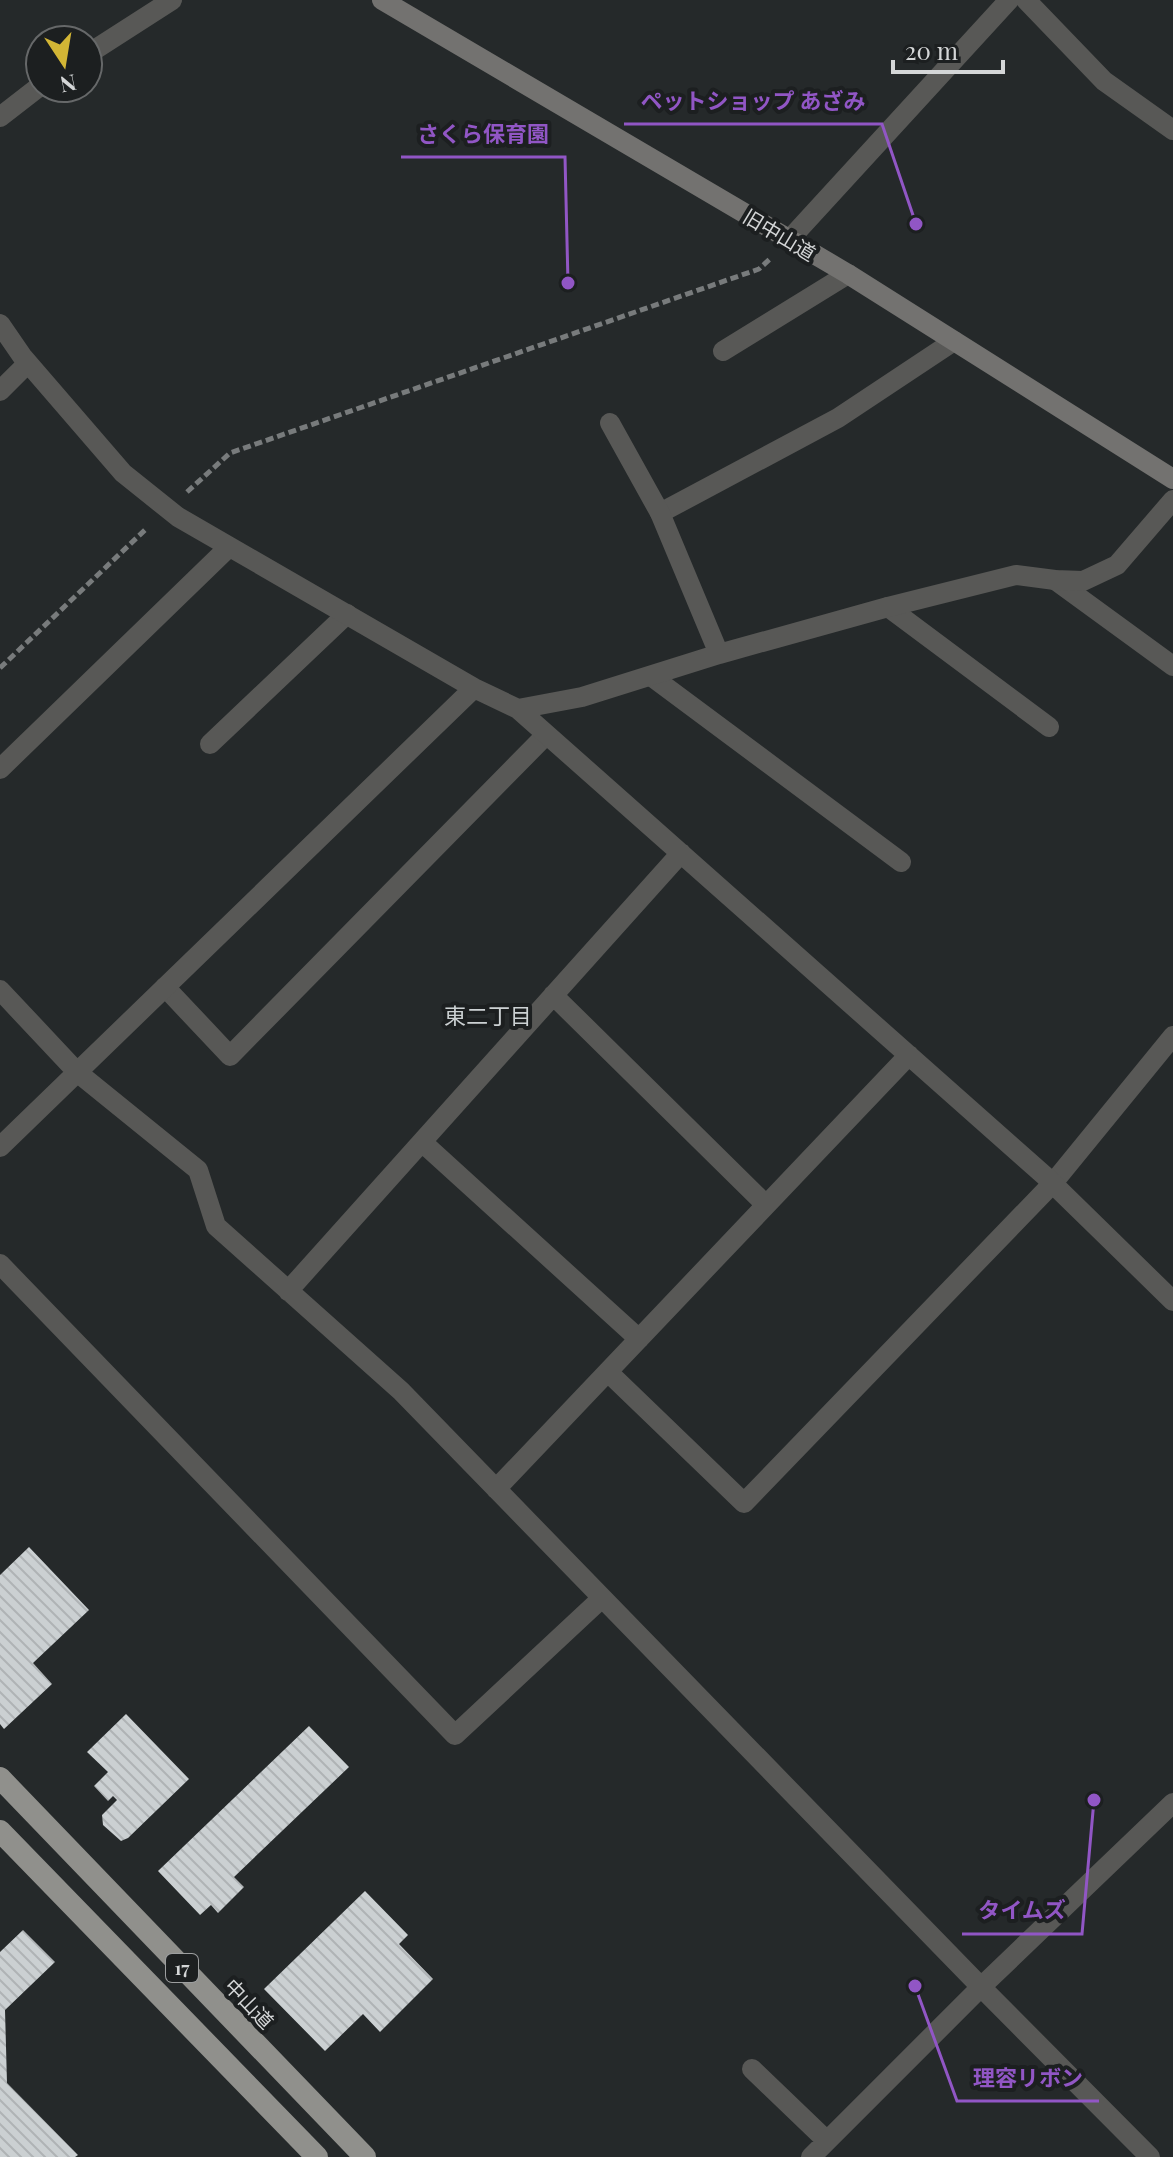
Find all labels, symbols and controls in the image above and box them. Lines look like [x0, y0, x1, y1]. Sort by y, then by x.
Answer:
north arrow [24, 24, 104, 104]
scale bar [893, 24, 1003, 74]
text: 20 m [905, 34, 958, 66]
text: N [57, 68, 79, 101]
callout: ペットショップ あざみ [624, 78, 882, 124]
text: ペットショップ あざみ [640, 85, 866, 115]
callout: さくら保育園 [401, 111, 565, 157]
text: さくら保育園 [417, 118, 549, 148]
street label: 旧中山道 [739, 202, 821, 266]
district label: 東二丁目 [444, 1000, 532, 1030]
callout: タイムズ [962, 1888, 1082, 1934]
text: タイムズ [978, 1894, 1066, 1924]
road number: 17 [166, 1954, 198, 1982]
street label: 中山道 [219, 1972, 281, 2034]
callout: 理容リボン [957, 2055, 1099, 2101]
text: 理容リボン [973, 2062, 1083, 2092]

